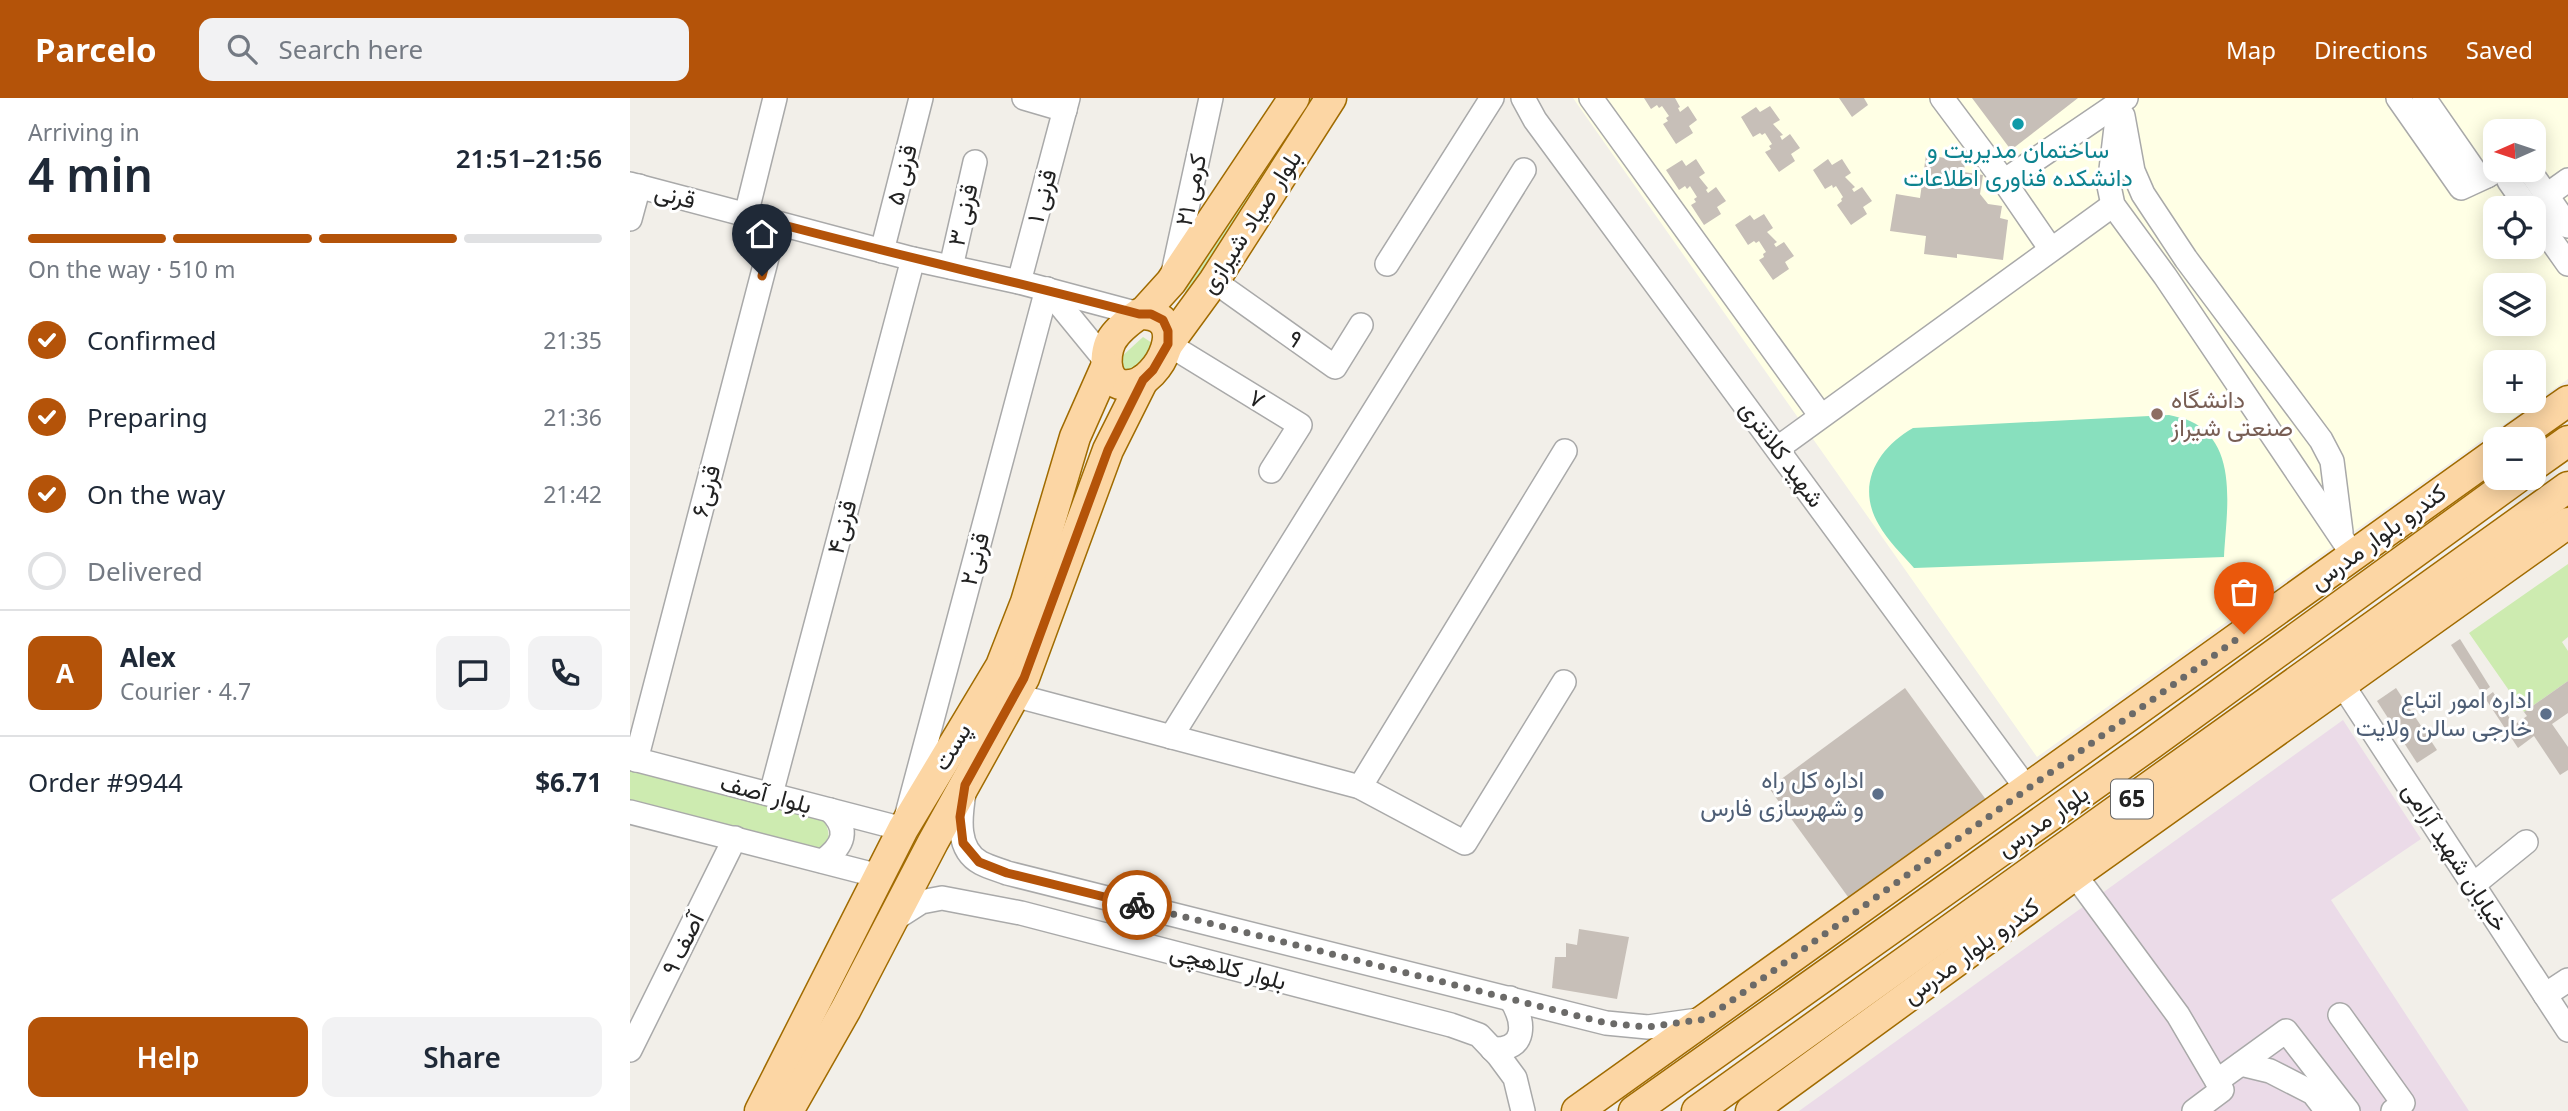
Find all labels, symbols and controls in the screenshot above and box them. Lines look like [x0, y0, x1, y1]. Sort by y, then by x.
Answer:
search box [199, 18, 689, 81]
text: Parcelo [35, 27, 157, 72]
icon: search [223, 30, 261, 68]
text: Search here [279, 31, 423, 67]
text: Map [2226, 33, 2276, 66]
text: Directions [2314, 33, 2428, 66]
text: Saved [2466, 33, 2533, 66]
text: Arriving in [28, 116, 140, 148]
marker: ساختمان مدیریت و دانشکده فناوری اطلاعات [2010, 116, 2026, 132]
north arrow [2483, 119, 2546, 182]
map controls [2483, 119, 2546, 490]
place label: ساختمان مدیریت و دانشکده فناوری اطلاعات [1903, 132, 2133, 193]
text: 21:51–21:56 [456, 140, 602, 176]
street label: قرنی ۵ [877, 141, 924, 208]
text: 4 min [28, 143, 153, 205]
street label: بلوار صیاد شیرازی [1191, 143, 1309, 299]
street label: کرمی ۲۱ [1166, 151, 1213, 229]
street label: قرنی ۱ [1018, 165, 1064, 226]
street label: قرنی [651, 173, 699, 216]
street label: قرنی ۳ [938, 180, 985, 249]
button: locate [2483, 196, 2546, 259]
pin [732, 204, 792, 276]
icon: home [743, 215, 781, 253]
text: On the way · 510 m [28, 253, 235, 285]
button: layers [2483, 273, 2546, 336]
icon: check [28, 321, 66, 359]
street label: ۹ [1282, 321, 1310, 355]
text: Confirmed [87, 322, 217, 358]
text: 21:35 [543, 324, 602, 356]
button: + [2483, 350, 2546, 413]
street label: ۷ [1243, 380, 1272, 415]
place label: دانشگاه صنعتی شیراز [2170, 382, 2293, 443]
street label: شهید کلانتری [1733, 393, 1833, 514]
icon: check [28, 398, 66, 436]
text: Preparing [87, 399, 208, 435]
text: 21:36 [543, 401, 602, 433]
marker: دانشگاه صنعتی شیراز [2149, 406, 2165, 422]
button: − [2483, 427, 2546, 490]
street label: قرنی۶ [682, 461, 727, 520]
icon: check [28, 475, 66, 513]
street label: کندرو بلوار مدرس [2302, 475, 2452, 597]
text: On the way [87, 476, 225, 512]
text: 21:42 [543, 478, 602, 510]
street label: قرنی۴ [818, 496, 864, 557]
street label: قرنی۲ [951, 528, 996, 589]
text: Delivered [87, 553, 203, 589]
pin [2214, 562, 2274, 634]
icon: bag [2225, 573, 2263, 611]
button: chat [436, 636, 510, 710]
button: phone [528, 636, 602, 710]
text: Alex [120, 639, 176, 675]
text: A [56, 655, 74, 691]
text: Courier · 4.7 [120, 675, 251, 707]
place label: اداره امور اتباع خارجی سالن ولایت [2356, 682, 2532, 743]
marker: اداره امور اتباع خارجی سالن ولایت [2538, 706, 2554, 722]
street label: پست [924, 716, 979, 777]
place label: اداره کل راه و شهرسازی فارس [1700, 762, 1864, 823]
text: Order #9944 [28, 764, 183, 800]
text: $6.71 [535, 764, 602, 800]
street label: بلوار آصف [717, 765, 816, 821]
street label: خیابان شهید آرامی [2396, 775, 2517, 937]
street label: بلوار مدرس [1989, 776, 2095, 864]
road number: 65 [2111, 779, 2153, 818]
marker: اداره کل راه و شهرسازی فارس [1870, 786, 1886, 802]
courier [1102, 870, 1172, 940]
icon: bike [1118, 886, 1156, 924]
street label: کندرو بلوار مدرس [1895, 889, 2045, 1011]
street label: ۹ آصف [652, 904, 712, 980]
street label: بلوار کلاهچی [1166, 934, 1290, 998]
button: Help [28, 1017, 308, 1097]
button: Share [322, 1017, 602, 1097]

